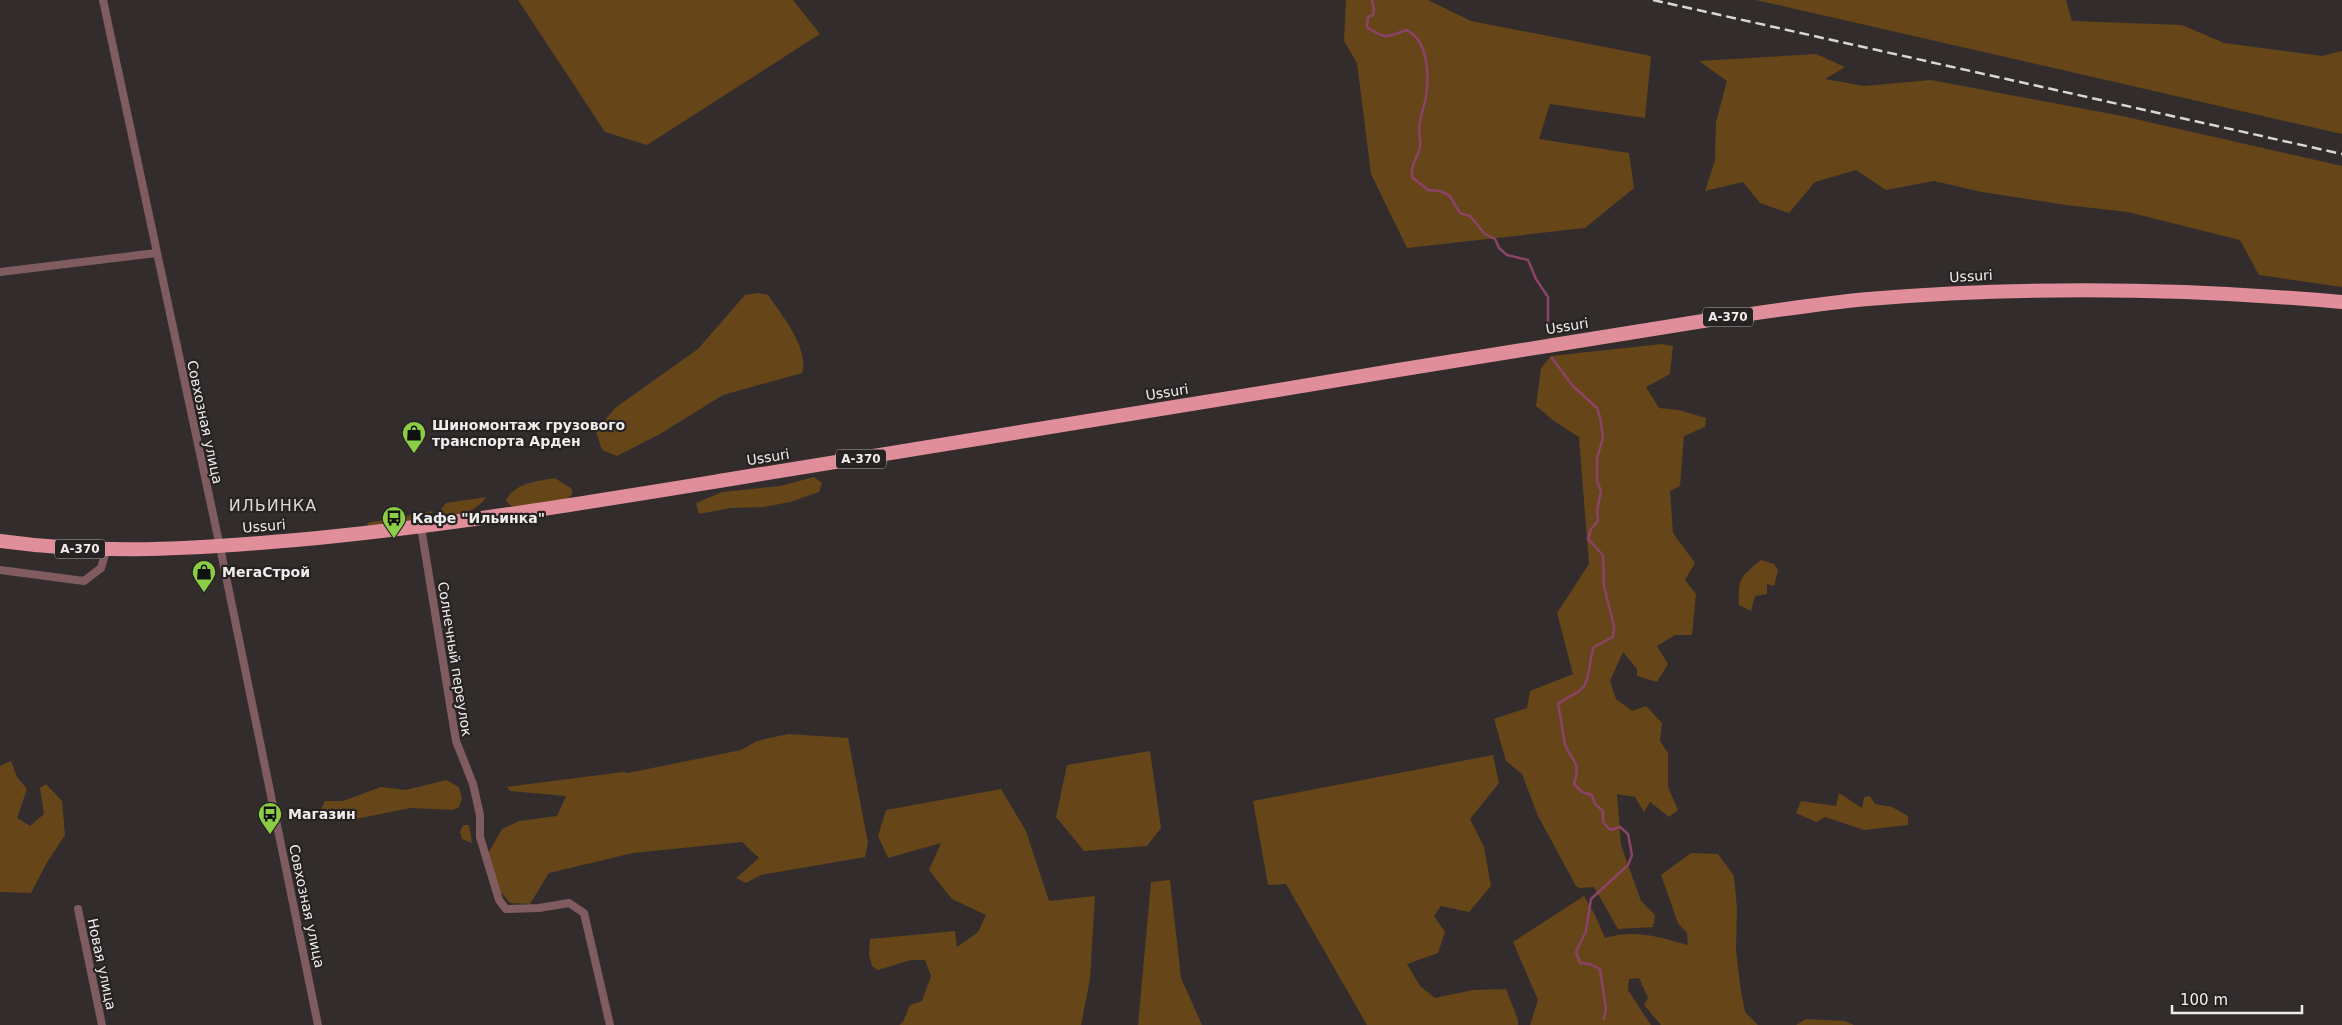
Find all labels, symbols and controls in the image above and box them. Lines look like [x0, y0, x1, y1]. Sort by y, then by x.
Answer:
street label: Ussuri [1949, 267, 1993, 285]
road number: А-370 [1703, 308, 1753, 326]
street label: Ussuri [1544, 315, 1590, 337]
street label: Совхозная улица [184, 359, 226, 485]
street label: Ussuri [1144, 381, 1190, 403]
place label: Шиномонтаж грузового транспорта Арден [432, 417, 626, 449]
shop icon: Шиномонтаж грузового транспорта Арден [401, 420, 427, 454]
street label: Ussuri [745, 446, 791, 468]
road number: А-370 [836, 449, 886, 468]
district label: ИЛЬИНКА [229, 496, 317, 515]
bus stop icon: Кафе "Ильинка" [381, 505, 407, 539]
place label: Кафе "Ильинка" [412, 510, 545, 526]
street label: Ussuri [242, 516, 286, 536]
road number: А-370 [55, 540, 105, 558]
shop icon: МегаСтрой [191, 559, 217, 593]
place label: МегаСтрой [222, 564, 310, 580]
street label: Солнечный переулок [435, 580, 475, 738]
bus stop icon: Магазин [257, 801, 283, 835]
place label: Магазин [288, 806, 356, 822]
street label: Совхозная улица [286, 843, 328, 969]
street label: Новая улица [84, 917, 120, 1011]
scale bar [2172, 982, 2302, 1014]
text: 100 m [2180, 991, 2228, 1009]

